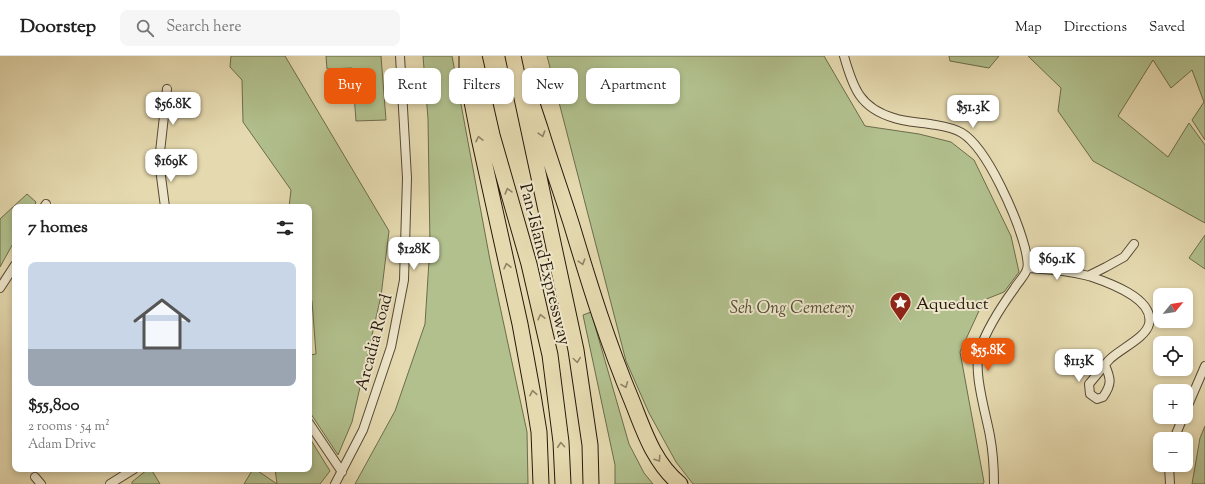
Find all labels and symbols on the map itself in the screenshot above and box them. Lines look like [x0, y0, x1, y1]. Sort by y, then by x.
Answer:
pin: $56.8K [140, 92, 206, 126]
pin: $51.3K [940, 95, 1006, 129]
one-way arrow [537, 130, 546, 137]
one-way arrow [476, 136, 484, 142]
pin: $169K [143, 149, 199, 183]
street label: Pan-Island Expressway [512, 181, 576, 348]
one-way arrow [504, 188, 513, 195]
pin: $128K [386, 237, 442, 271]
pin: $69.1K [1024, 247, 1090, 281]
one-way arrow [577, 258, 586, 265]
one-way arrow [503, 263, 511, 269]
north arrow [1153, 288, 1193, 328]
place icon: Aqueduct [887, 290, 913, 323]
street label: Arcadia Road [350, 291, 399, 394]
place label: Aqueduct [916, 293, 989, 317]
park label: Seh Ong Cemetery [730, 297, 854, 321]
one-way arrow [538, 314, 546, 320]
pin: $55.8K [955, 338, 1021, 372]
pin: $113K [1051, 349, 1107, 383]
one-way arrow [572, 356, 581, 363]
one-way arrow [620, 381, 628, 388]
one-way arrow [529, 390, 538, 396]
one-way arrow [557, 442, 566, 448]
one-way arrow [653, 455, 661, 462]

